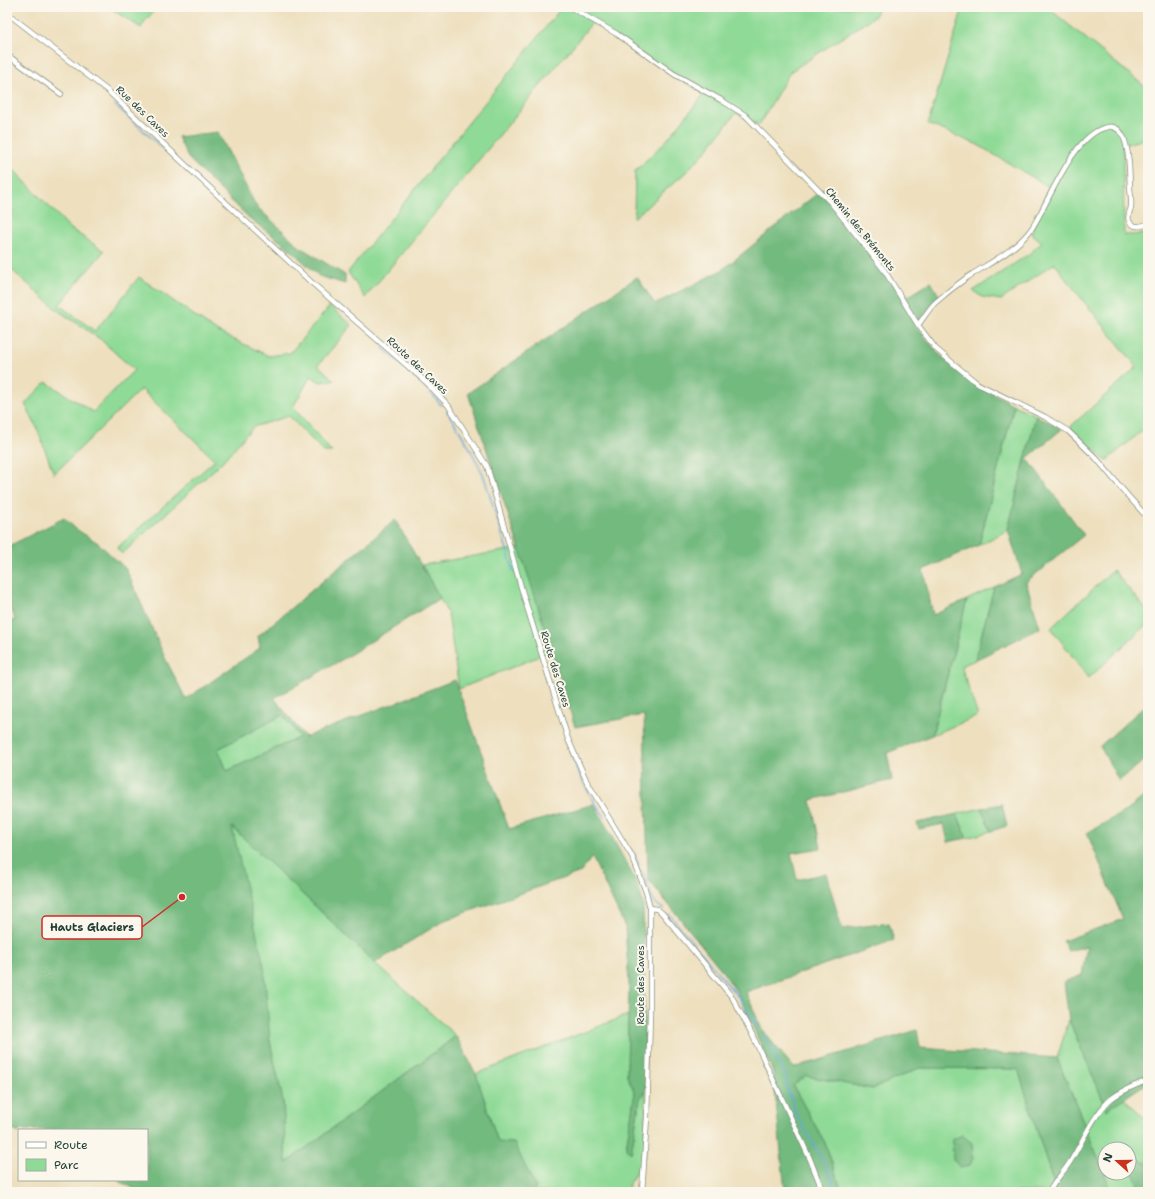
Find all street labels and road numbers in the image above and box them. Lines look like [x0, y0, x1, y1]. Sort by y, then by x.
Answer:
street label: Rue des Caves [113, 83, 172, 140]
street label: Chemin des Brémonts [823, 185, 898, 274]
street label: Route des Caves [384, 334, 451, 397]
street label: Route des Caves [538, 629, 573, 709]
street label: Route des Caves [634, 945, 647, 1025]

